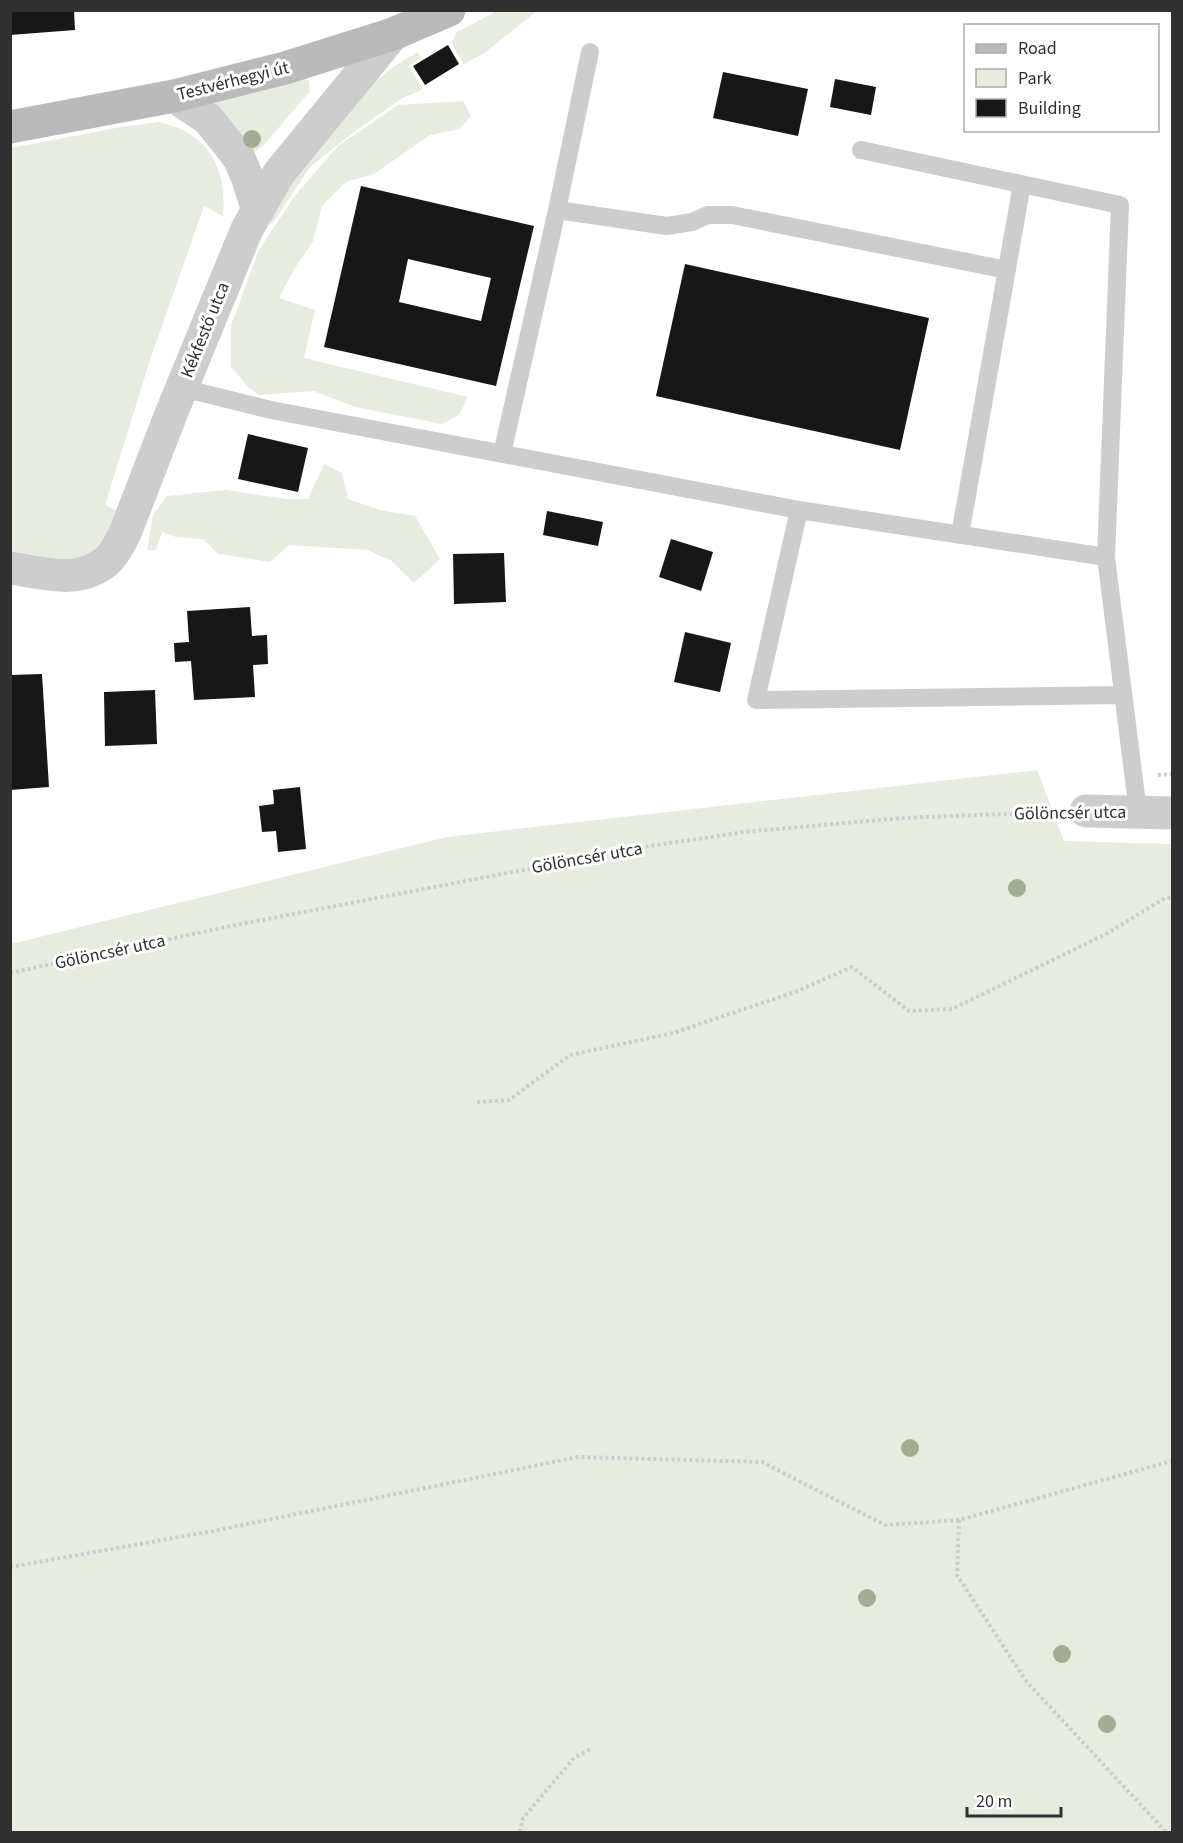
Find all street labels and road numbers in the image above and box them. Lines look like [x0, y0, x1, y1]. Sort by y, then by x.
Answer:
street label: Testvérhegyi út [174, 55, 292, 107]
street label: Kékfestő utca [174, 278, 236, 382]
street label: Gölöncsér utca [1014, 800, 1126, 826]
street label: Gölöncsér utca [530, 836, 644, 880]
street label: Gölöncsér utca [52, 928, 168, 976]

